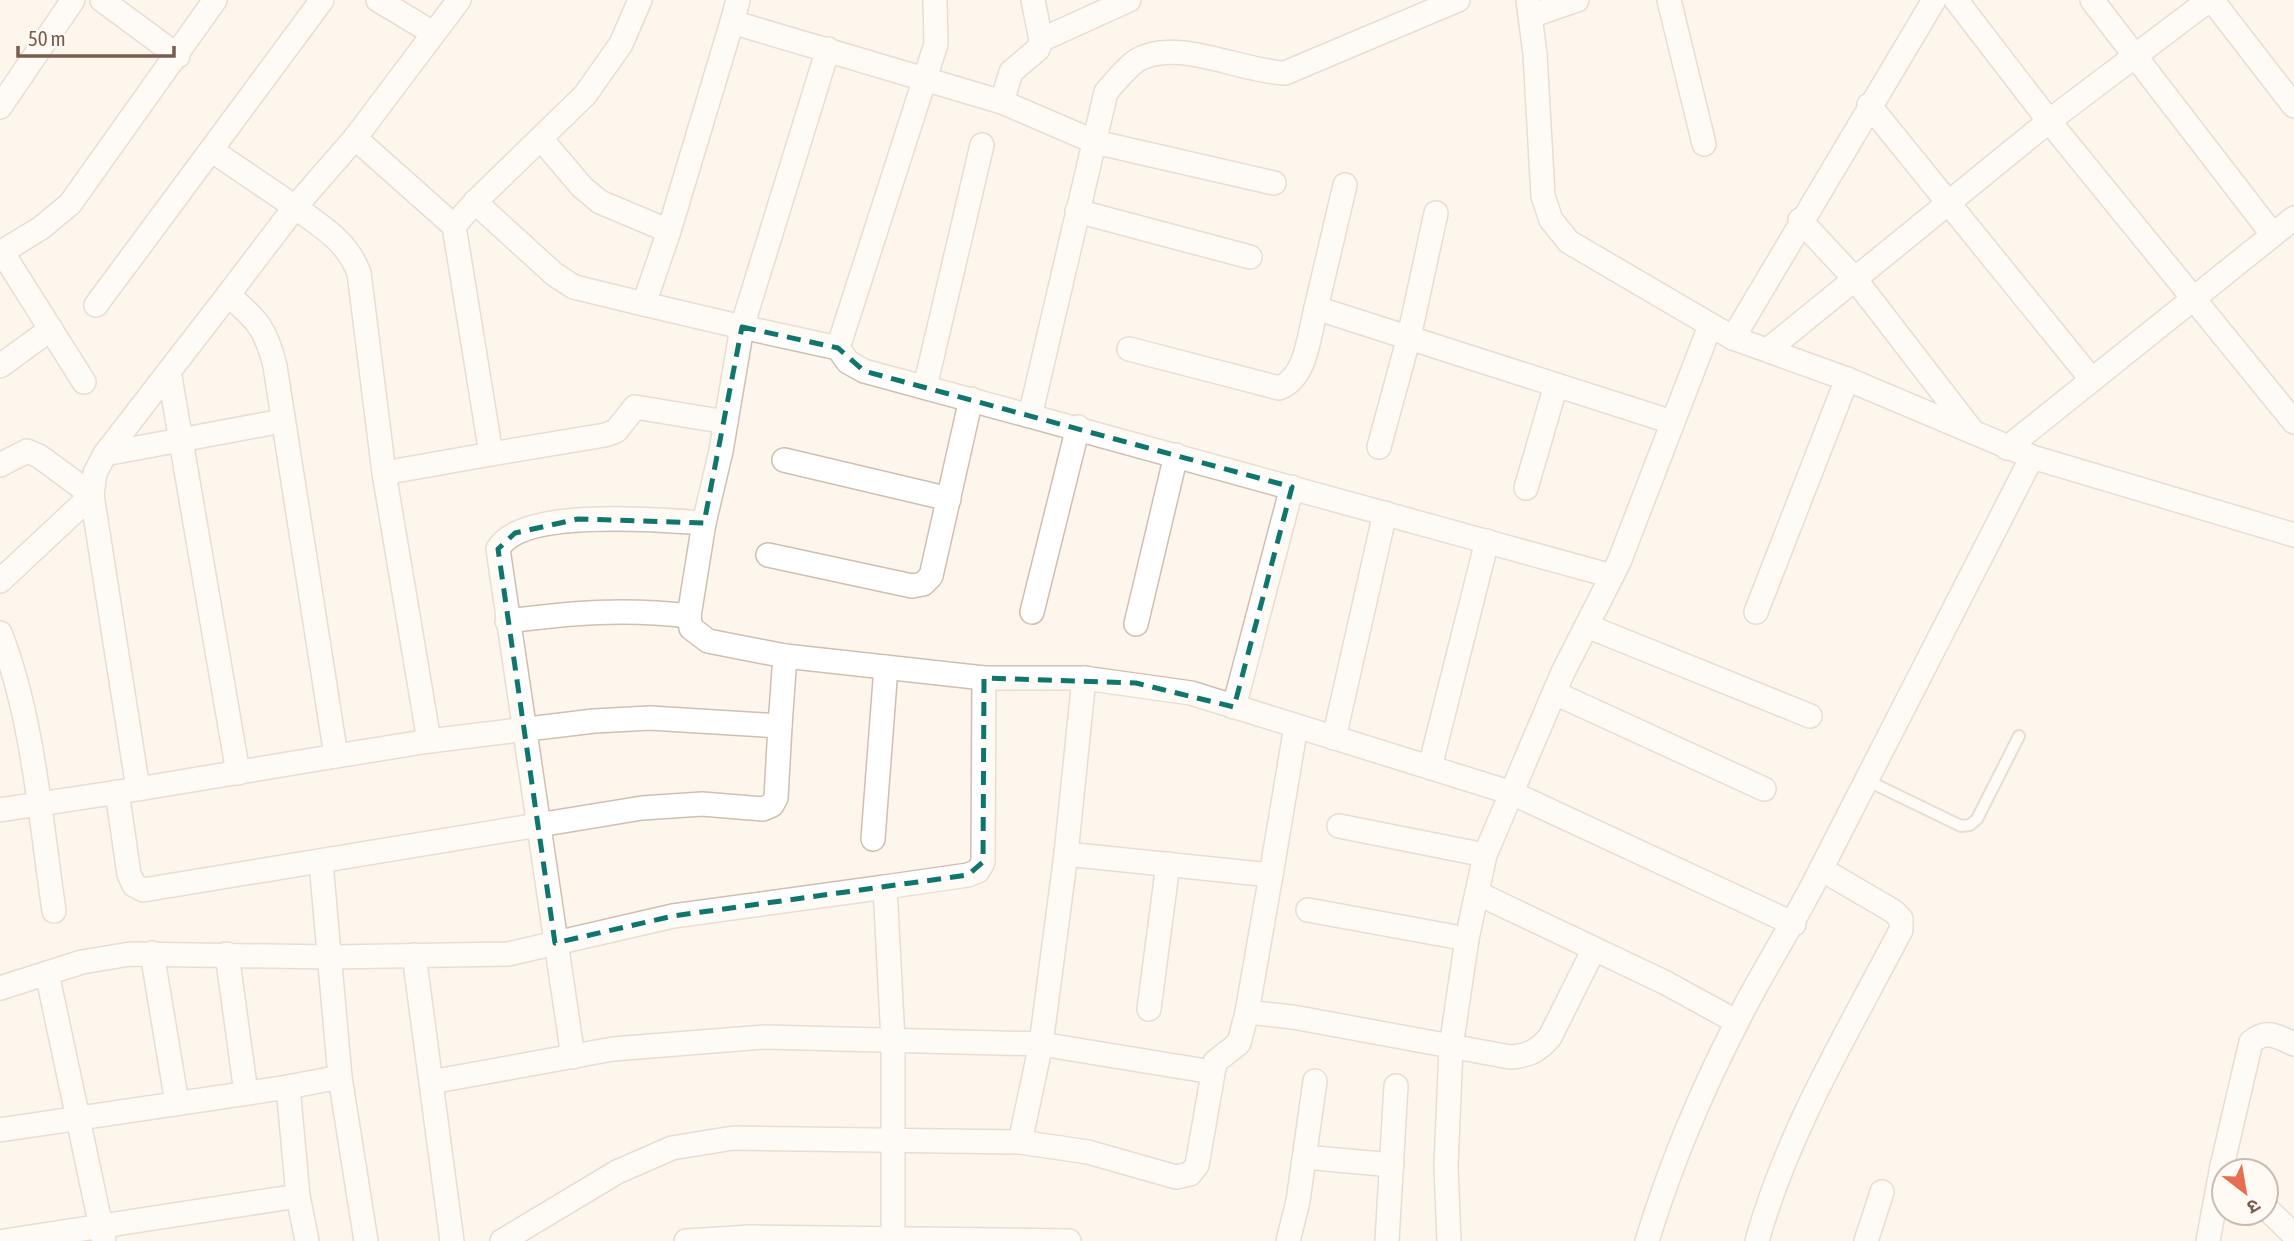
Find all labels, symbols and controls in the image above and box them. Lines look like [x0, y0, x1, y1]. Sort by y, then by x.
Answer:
scale bar [18, 14, 173, 58]
text: 50 m [28, 26, 66, 50]
north arrow [2210, 1157, 2280, 1227]
text: उ [2243, 1194, 2264, 1219]

